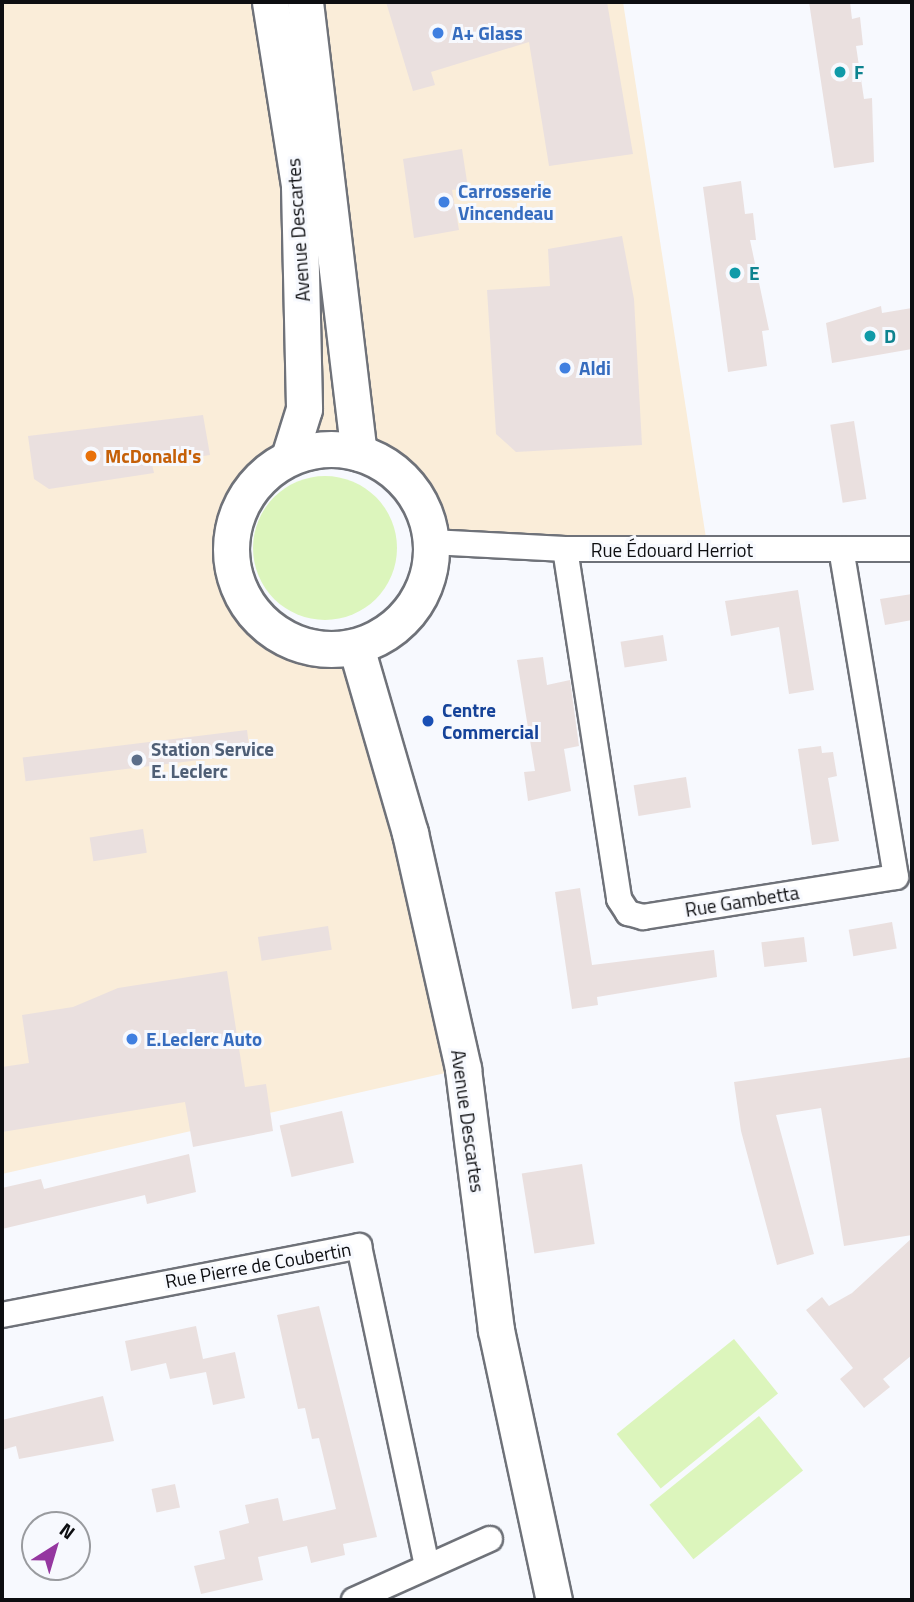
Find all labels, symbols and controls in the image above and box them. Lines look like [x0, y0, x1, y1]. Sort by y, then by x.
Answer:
place label: A+ Glass [452, 22, 523, 44]
marker: A+ Glass [430, 25, 446, 41]
place label: F [854, 61, 864, 83]
marker: F [832, 64, 848, 80]
street label: Avenue Descartes [282, 157, 314, 303]
place label: Carrosserie Vincendeau [458, 180, 554, 224]
marker: Carrosserie Vincendeau [436, 194, 452, 210]
place label: E [749, 262, 760, 284]
marker: E [727, 265, 743, 281]
place label: D [884, 325, 896, 347]
marker: D [862, 328, 878, 344]
place label: Aldi [579, 357, 611, 379]
marker: Aldi [557, 360, 573, 376]
place label: McDonald's [105, 445, 201, 467]
marker: McDonald's [83, 448, 99, 464]
street label: Rue Édouard Herriot [591, 539, 753, 561]
place label: Centre Commercial [442, 699, 539, 743]
marker: Centre Commercial [420, 713, 436, 729]
place label: Station Service E. Leclerc [151, 738, 274, 782]
marker: Station Service E. Leclerc [129, 752, 145, 768]
street label: Rue Gambetta [683, 881, 801, 921]
place label: E.Leclerc Auto [146, 1028, 262, 1050]
marker: E.Leclerc Auto [124, 1031, 140, 1047]
street label: Avenue Descartes [447, 1048, 489, 1194]
street label: Rue Pierre de Coubertin [163, 1237, 353, 1293]
north arrow [21, 1511, 91, 1581]
text: N [54, 1515, 82, 1546]

